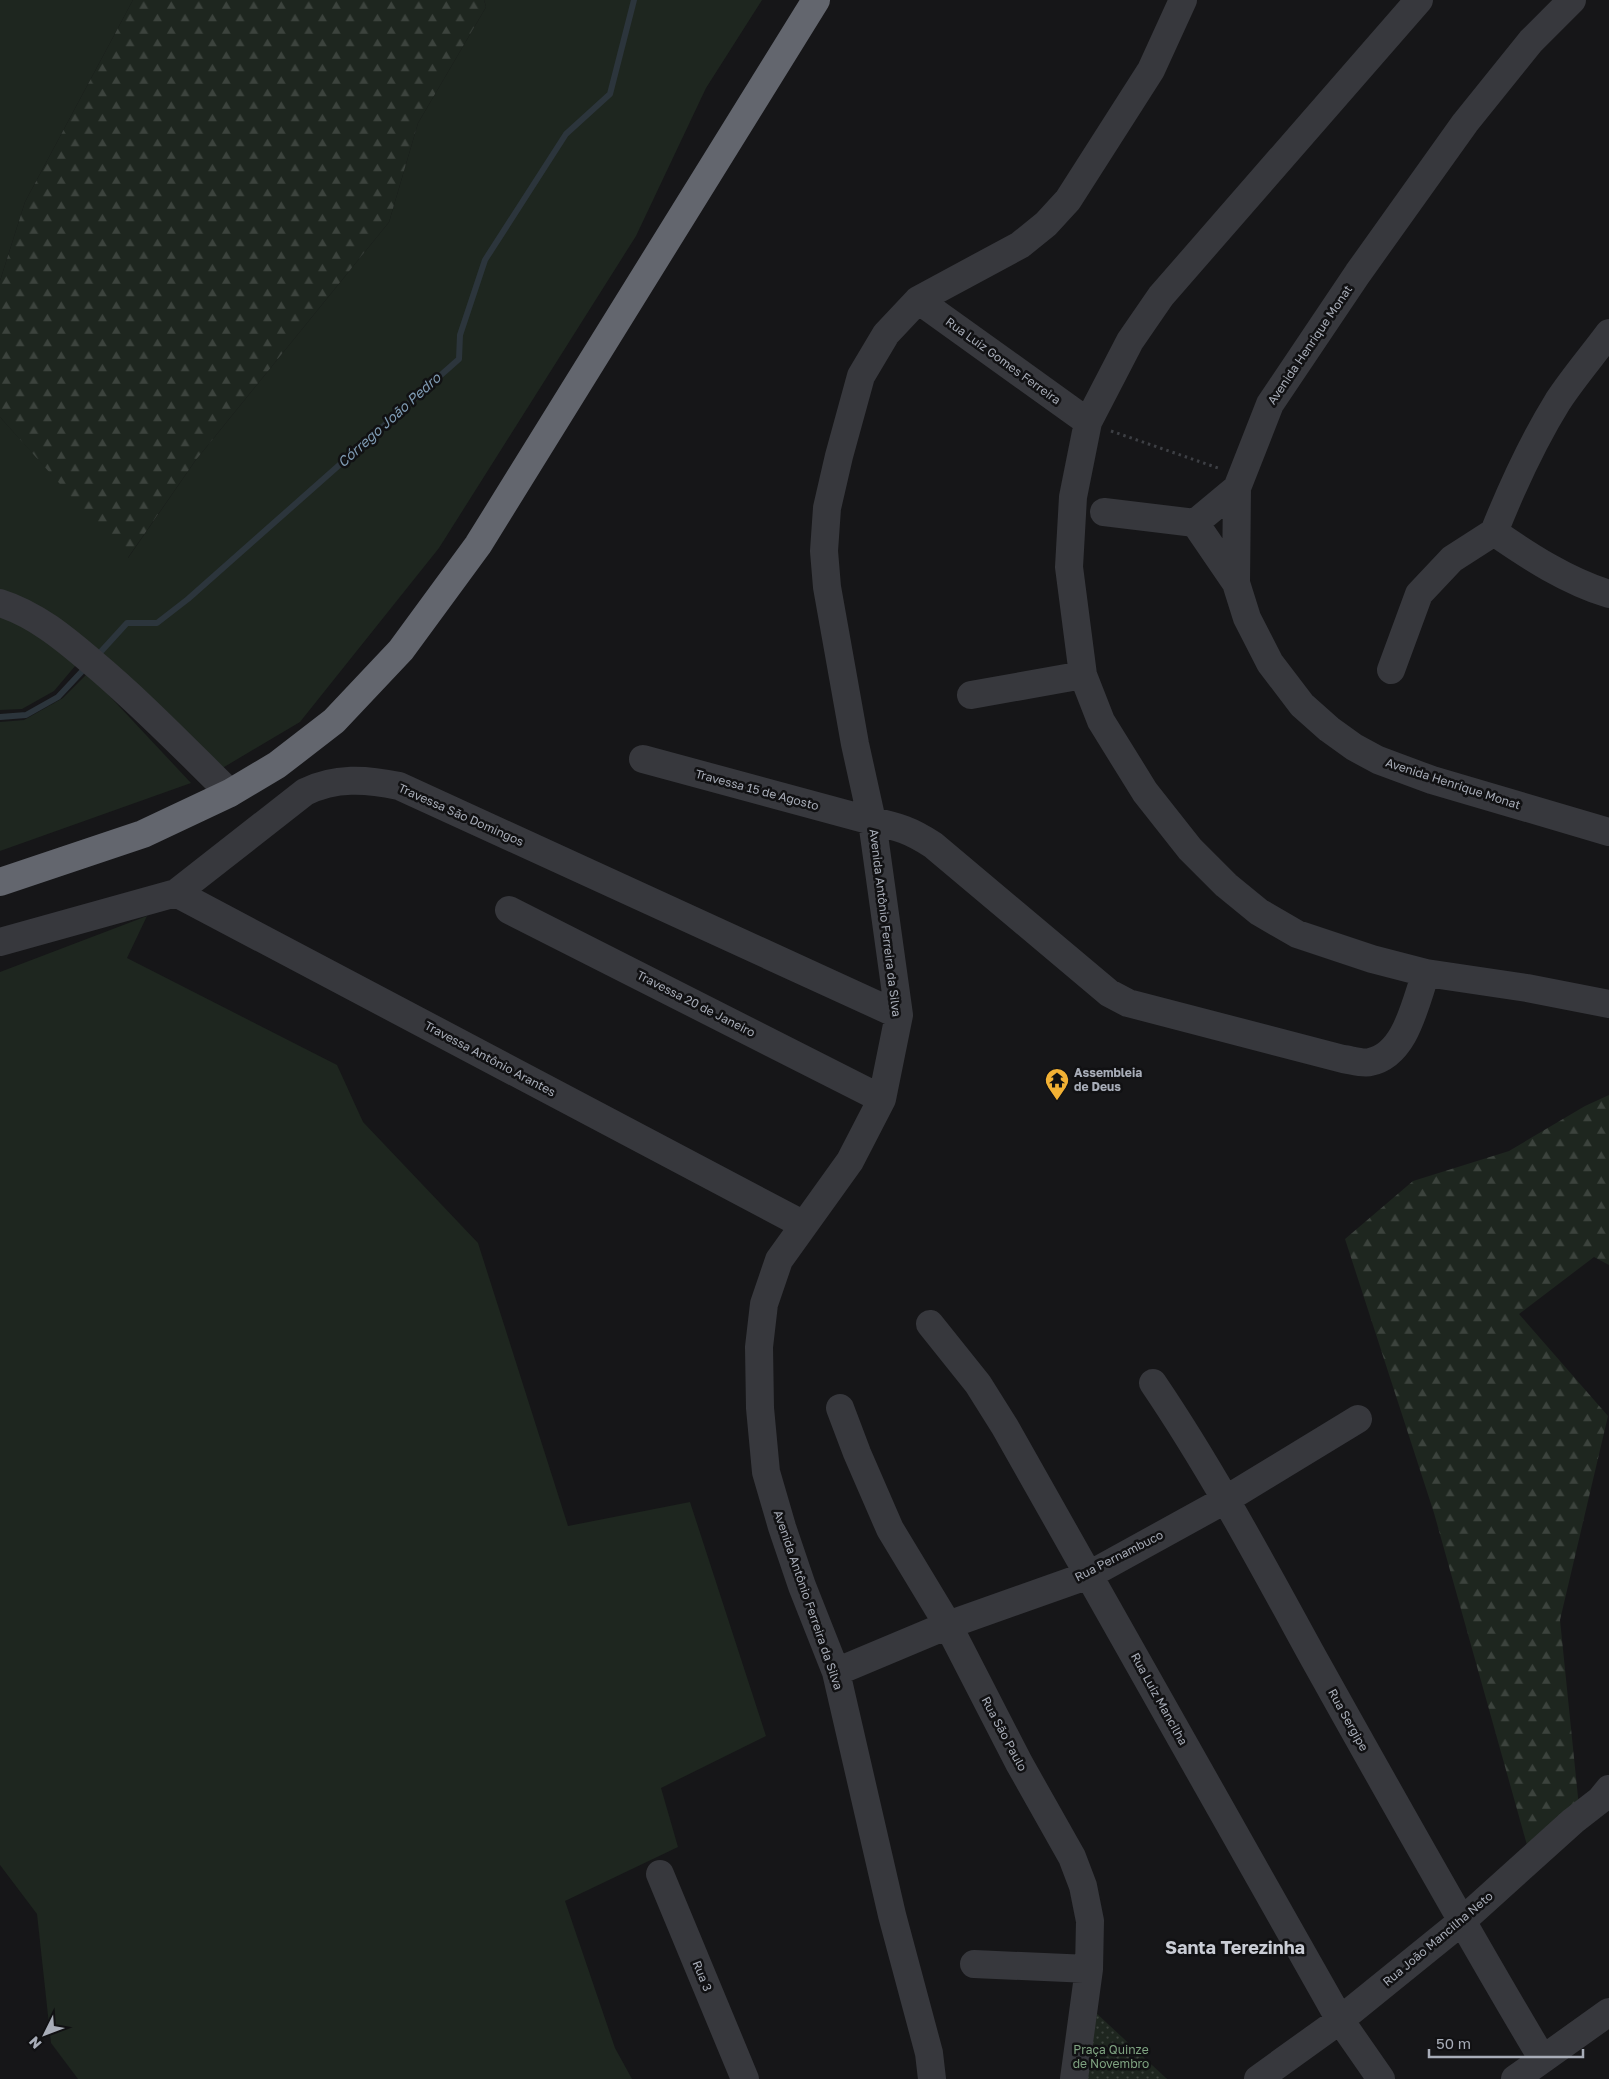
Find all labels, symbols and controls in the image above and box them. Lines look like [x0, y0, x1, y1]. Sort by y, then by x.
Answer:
street label: Avenida Henrique Monat [1264, 282, 1355, 407]
street label: Rua Luiz Gomes Ferreira [943, 314, 1064, 407]
water label: Córrego João Pedro [334, 368, 445, 470]
street label: Avenida Henrique Monat [1384, 755, 1523, 812]
street label: Travessa 15 de Agosto [694, 766, 821, 813]
street label: Travessa São Domingos [396, 780, 526, 849]
street label: Avenida Antônio Ferreira da Silva [867, 828, 904, 1018]
street label: Travessa 20 de Janeiro [635, 967, 758, 1040]
street label: Travessa Antônio Arantes [422, 1018, 558, 1100]
place label: Assembleia de Deus [1074, 1065, 1142, 1094]
temple icon: Assembleia de Deus [1044, 1067, 1070, 1101]
street label: Avenida Antônio Ferreira da Silva [771, 1508, 846, 1692]
street label: Rua Pernambuco [1072, 1527, 1166, 1584]
street label: Rua Luiz Mancilha [1128, 1650, 1191, 1748]
street label: Rua Sergipe [1325, 1686, 1372, 1754]
street label: Rua São Paulo [978, 1694, 1030, 1774]
street label: Rua João Mancilha Neto [1380, 1888, 1496, 1989]
district label: Santa Terezinha [1165, 1936, 1305, 1958]
street label: Rua 3 [690, 1958, 715, 1993]
north arrow [20, 2009, 70, 2059]
scale bar [1429, 2026, 1583, 2058]
text: N [25, 2033, 45, 2053]
text: 50 m [1436, 2034, 1471, 2052]
park label: Praça Quinze de Novembro [1073, 2042, 1149, 2071]

